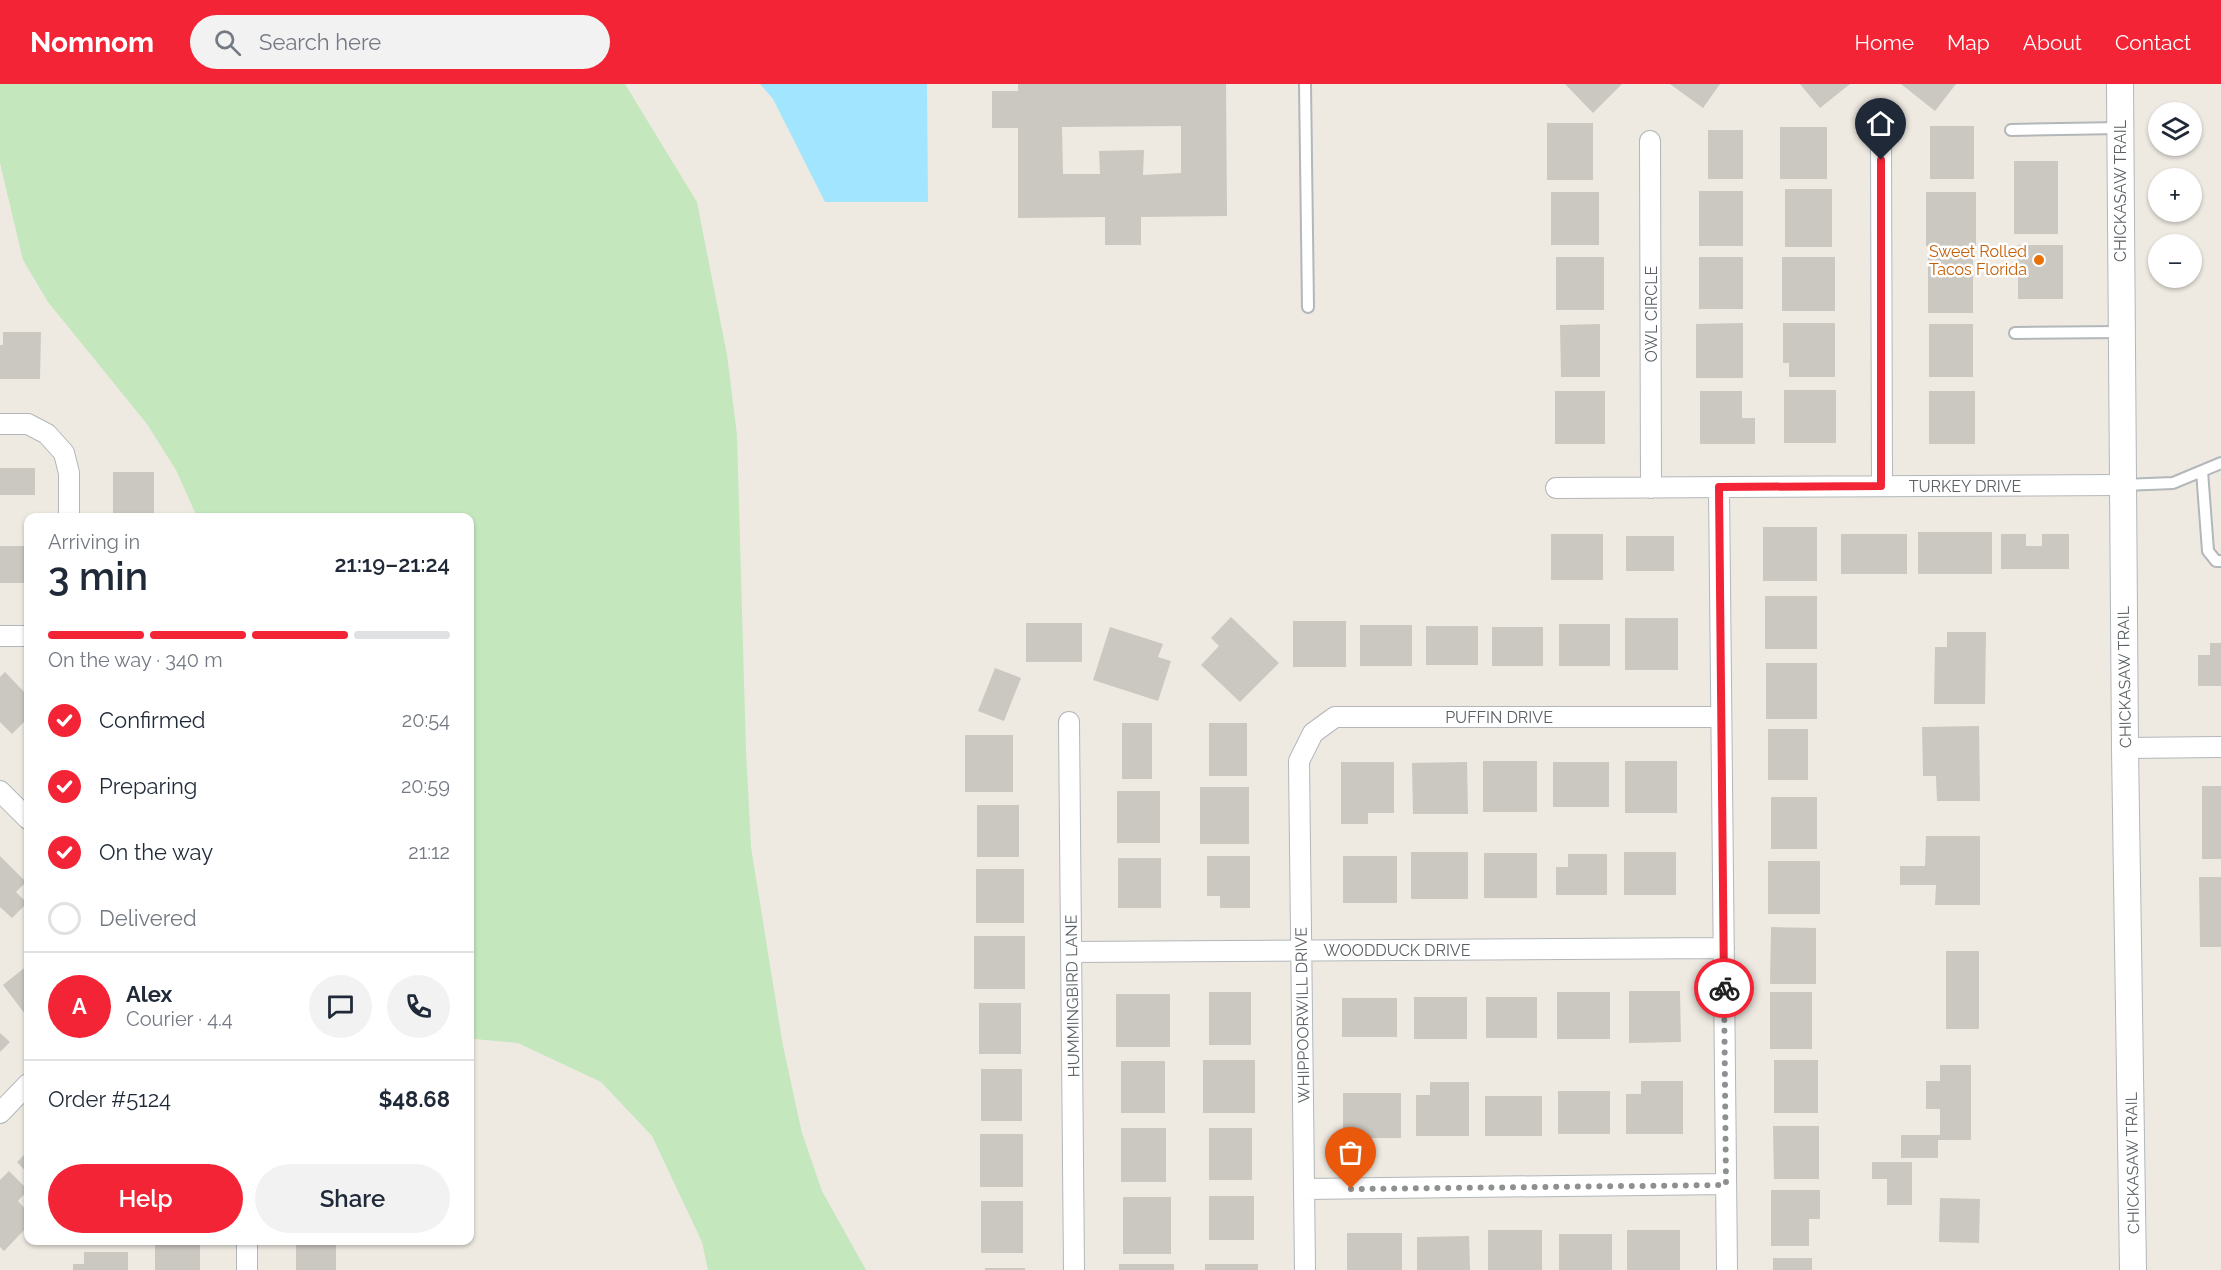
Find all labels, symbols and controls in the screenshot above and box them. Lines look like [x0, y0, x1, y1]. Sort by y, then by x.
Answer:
search box [190, 15, 610, 69]
text: Nomnom [30, 26, 154, 59]
icon: search [211, 26, 244, 59]
text: Search here [259, 29, 381, 55]
text: Home [1855, 30, 1914, 55]
text: Map [1947, 30, 1990, 55]
text: About [2023, 30, 2082, 55]
text: Contact [2115, 30, 2191, 55]
pin [1855, 98, 1906, 160]
map controls [2148, 102, 2202, 288]
button: layers [2148, 102, 2202, 156]
icon: home [1864, 107, 1897, 140]
street label: CHICKASAW TRAIL [2111, 119, 2130, 262]
button: + [2148, 168, 2202, 222]
button: − [2148, 234, 2202, 288]
place label: Sweet Rolled Tacos Florida [1929, 242, 2027, 279]
marker: Sweet Rolled Tacos Florida [2032, 253, 2046, 267]
street label: OWL CIRCLE [1642, 265, 1661, 362]
street label: TURKEY DRIVE [1909, 477, 2022, 496]
text: Arriving in [48, 530, 140, 554]
text: 21:19–21:24 [334, 551, 450, 577]
text: 3 min [48, 553, 148, 599]
street label: CHICKASAW TRAIL [2114, 605, 2135, 748]
text: On the way · 340 m [48, 648, 223, 672]
icon: check [48, 704, 81, 737]
text: Confirmed [99, 707, 206, 733]
text: 20:54 [402, 708, 450, 732]
street label: PUFFIN DRIVE [1445, 708, 1553, 727]
icon: check [48, 770, 81, 803]
text: Preparing [99, 773, 197, 799]
text: 20:59 [401, 774, 450, 798]
icon: check [48, 836, 81, 869]
text: On the way [99, 839, 213, 865]
text: 21:12 [408, 840, 450, 864]
text: Delivered [99, 905, 197, 931]
street label: HUMMINGBIRD LANE [1062, 914, 1083, 1077]
street label: WHIPPOORWILL DRIVE [1291, 927, 1314, 1103]
street label: WOODDUCK DRIVE [1324, 941, 1471, 960]
courier [1694, 958, 1754, 1018]
icon: bike [1708, 972, 1741, 1005]
button: chat [309, 975, 372, 1038]
button: phone [387, 975, 450, 1038]
text: Alex [126, 981, 172, 1007]
text: A [72, 993, 87, 1019]
text: Courier · 4.4 [126, 1007, 233, 1031]
text: Order #5124 [48, 1086, 171, 1112]
text: $48.68 [379, 1086, 450, 1112]
street label: CHICKASAW TRAIL [2122, 1091, 2143, 1234]
pin [1325, 1127, 1376, 1189]
icon: bag [1334, 1136, 1367, 1169]
button: Help [48, 1164, 243, 1233]
button: Share [255, 1164, 450, 1233]

